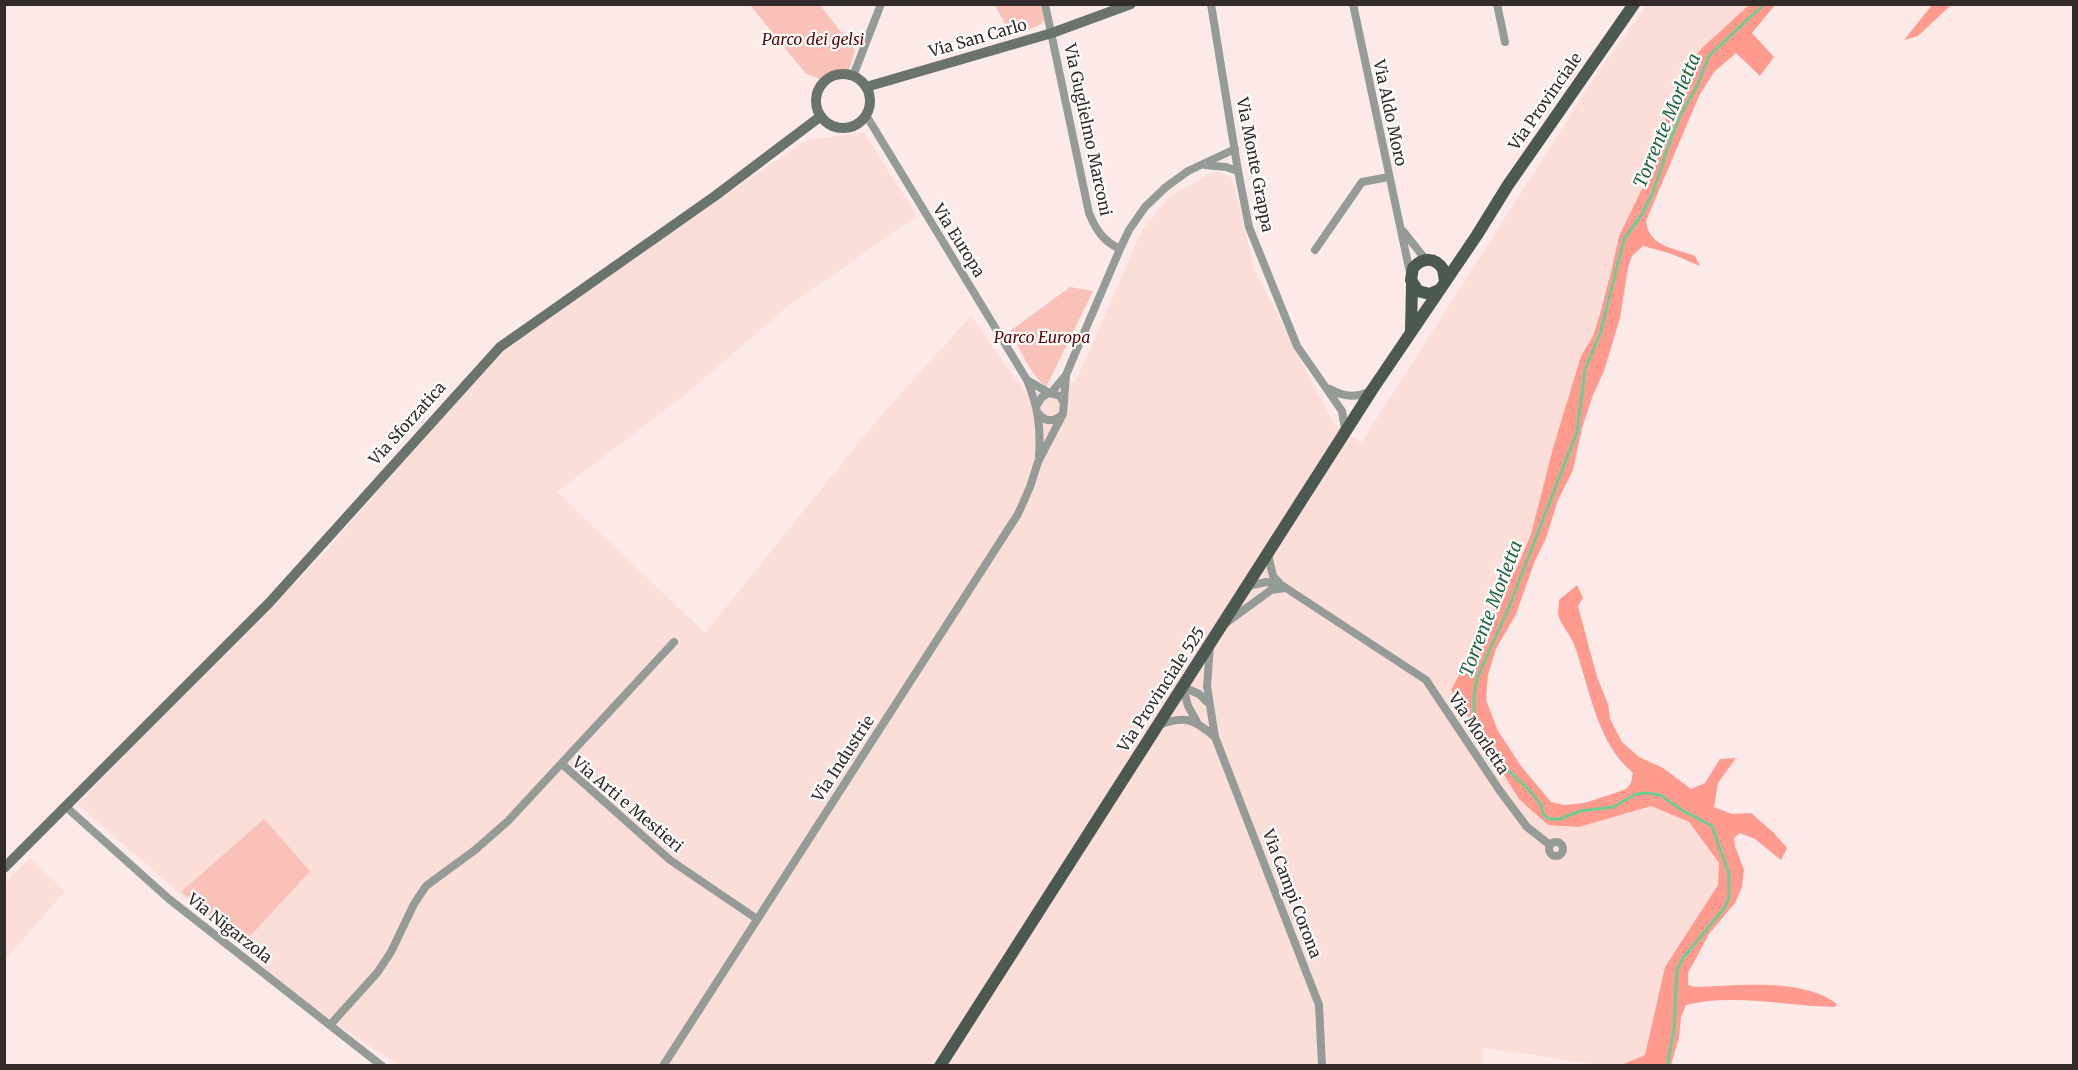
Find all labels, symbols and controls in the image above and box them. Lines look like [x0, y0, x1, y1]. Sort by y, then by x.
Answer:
street label: Via San Carlo [927, 16, 1029, 62]
park label: Parco dei gelsi [762, 30, 864, 50]
street label: Via Guglielmo Marconi [1059, 42, 1115, 218]
street label: Via Provinciale [1505, 50, 1587, 154]
water label: Torrente Morletta [1630, 51, 1706, 191]
street label: Via Aldo Moro [1368, 58, 1410, 168]
street label: Via Monte Grappa [1232, 96, 1276, 234]
street label: Via Europa [928, 201, 988, 281]
park label: Parco Europa [994, 328, 1090, 348]
street label: Via Sforzatica [366, 378, 450, 470]
water label: Torrente Morletta [1456, 538, 1528, 680]
street label: Via Provinciale 525 [1114, 624, 1210, 756]
street label: Via Morletta [1444, 689, 1512, 779]
street label: Via Industrie [809, 712, 879, 806]
street label: Via Arti e Mestieri [568, 753, 686, 857]
street label: Via Campi Corona [1258, 827, 1324, 961]
street label: Via Nigarzola [183, 890, 275, 968]

